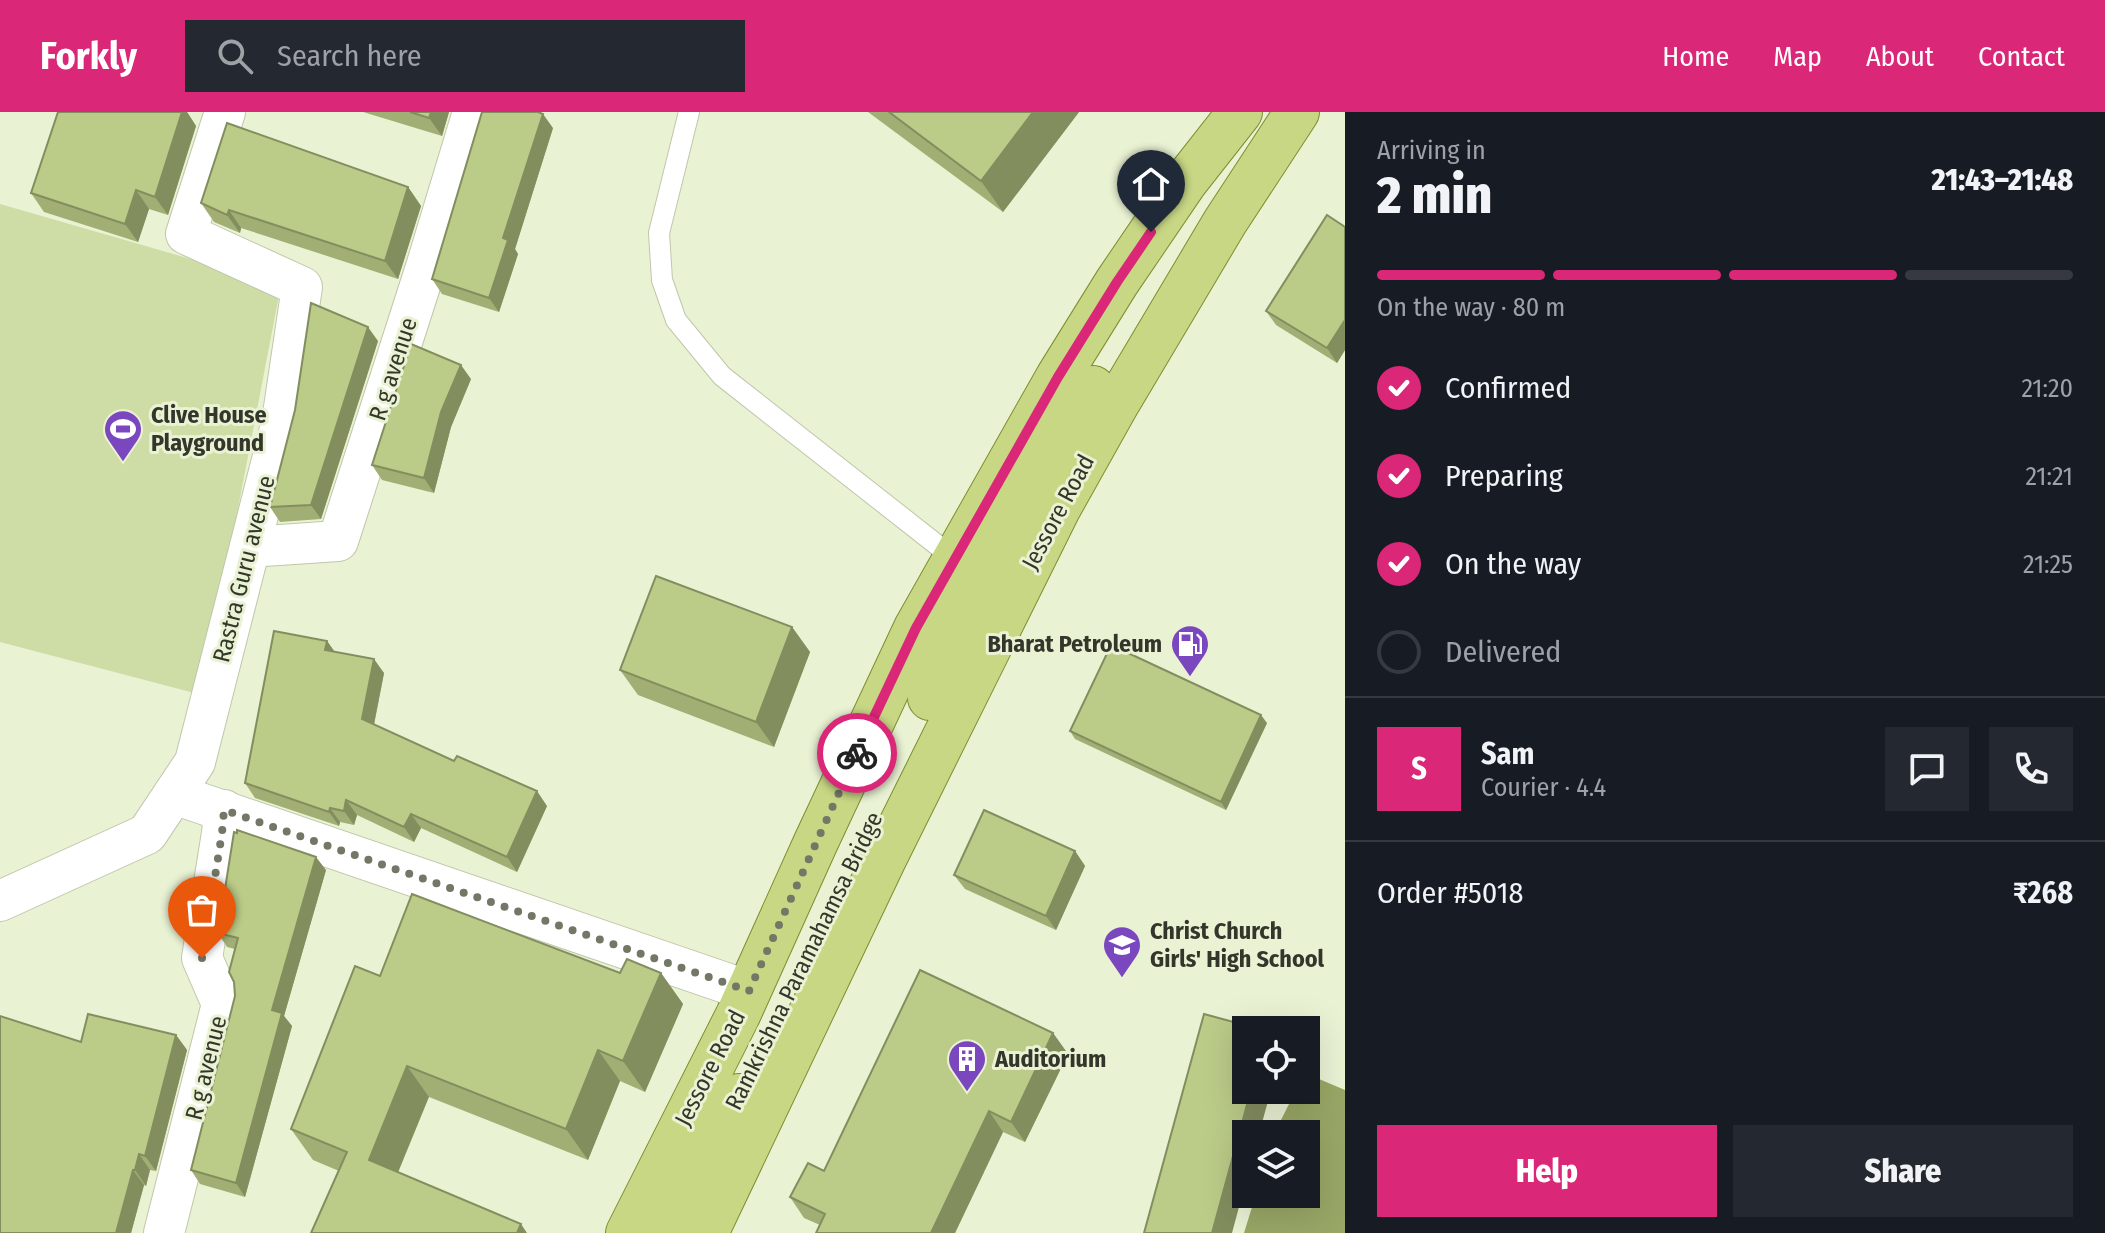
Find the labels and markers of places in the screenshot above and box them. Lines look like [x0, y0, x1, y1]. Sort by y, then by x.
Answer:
pin [1117, 150, 1185, 232]
place label: Clive House Playground [151, 401, 267, 457]
sports icon: Clive House Playground [102, 408, 144, 463]
fuel station icon: Bharat Petroleum [1169, 623, 1211, 678]
place label: Bharat Petroleum [987, 630, 1162, 658]
pin [168, 876, 236, 958]
place label: Christ Church Girls' High School [1150, 917, 1325, 973]
school or university icon: Christ Church Girls' High School [1101, 924, 1143, 979]
building icon: Auditorium [946, 1038, 988, 1093]
place label: Auditorium [994, 1045, 1106, 1073]

